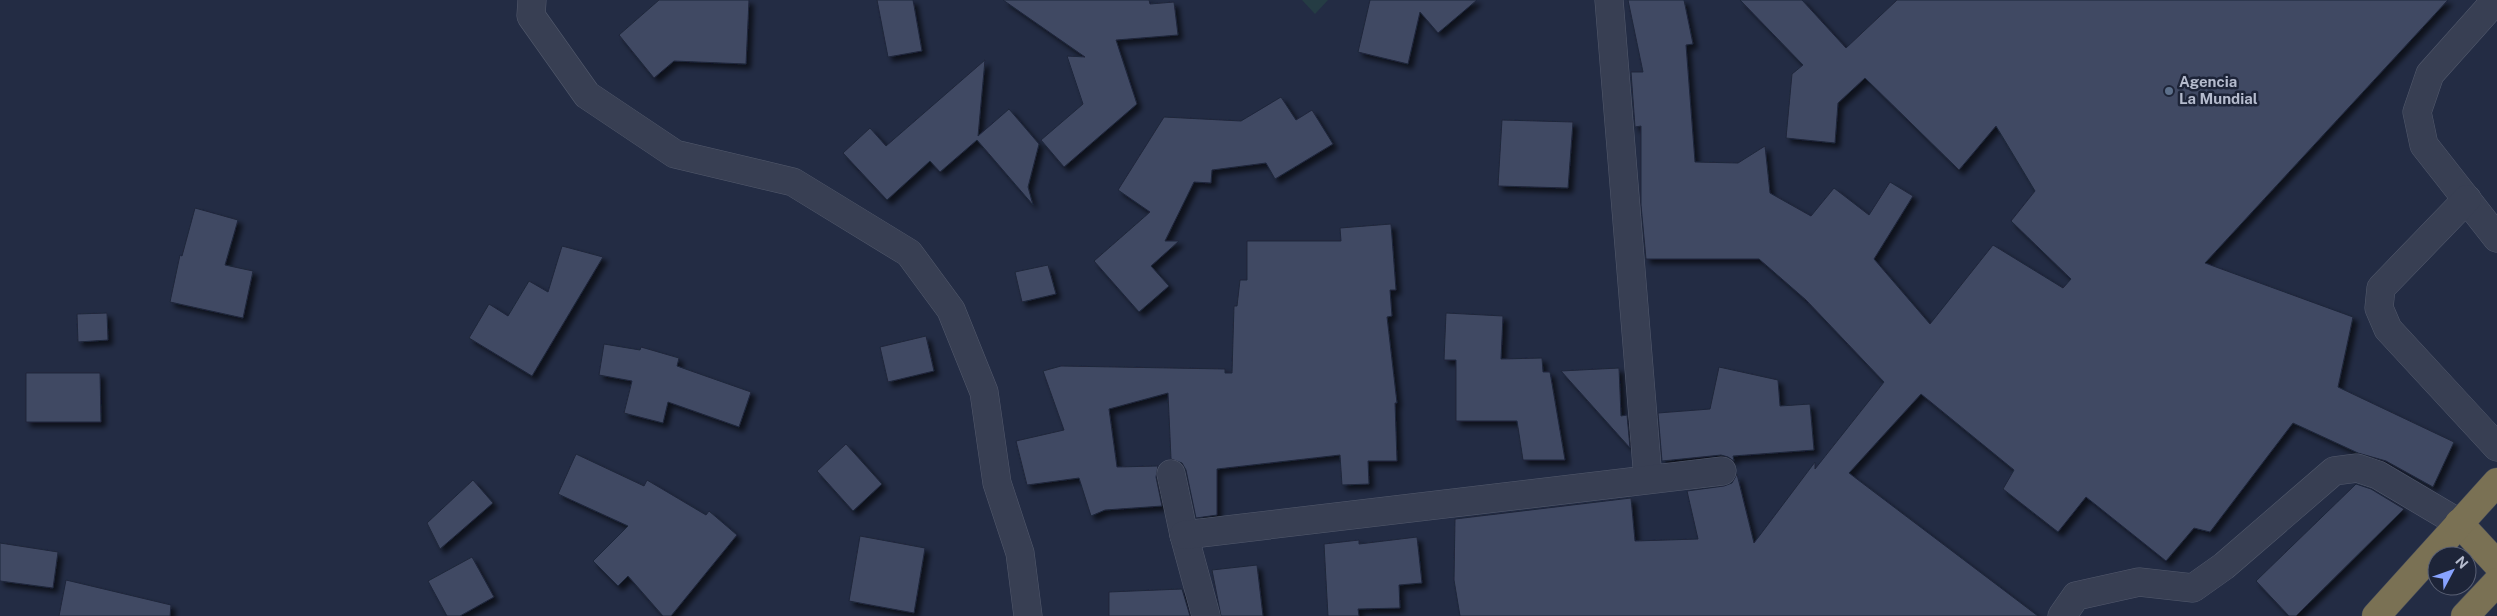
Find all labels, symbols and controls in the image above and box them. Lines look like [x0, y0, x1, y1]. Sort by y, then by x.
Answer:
place label: Agencia La Mundial [2179, 73, 2258, 107]
marker: Agencia La Mundial [2163, 85, 2175, 97]
north arrow [2427, 546, 2477, 596]
text: N [2452, 553, 2471, 572]

